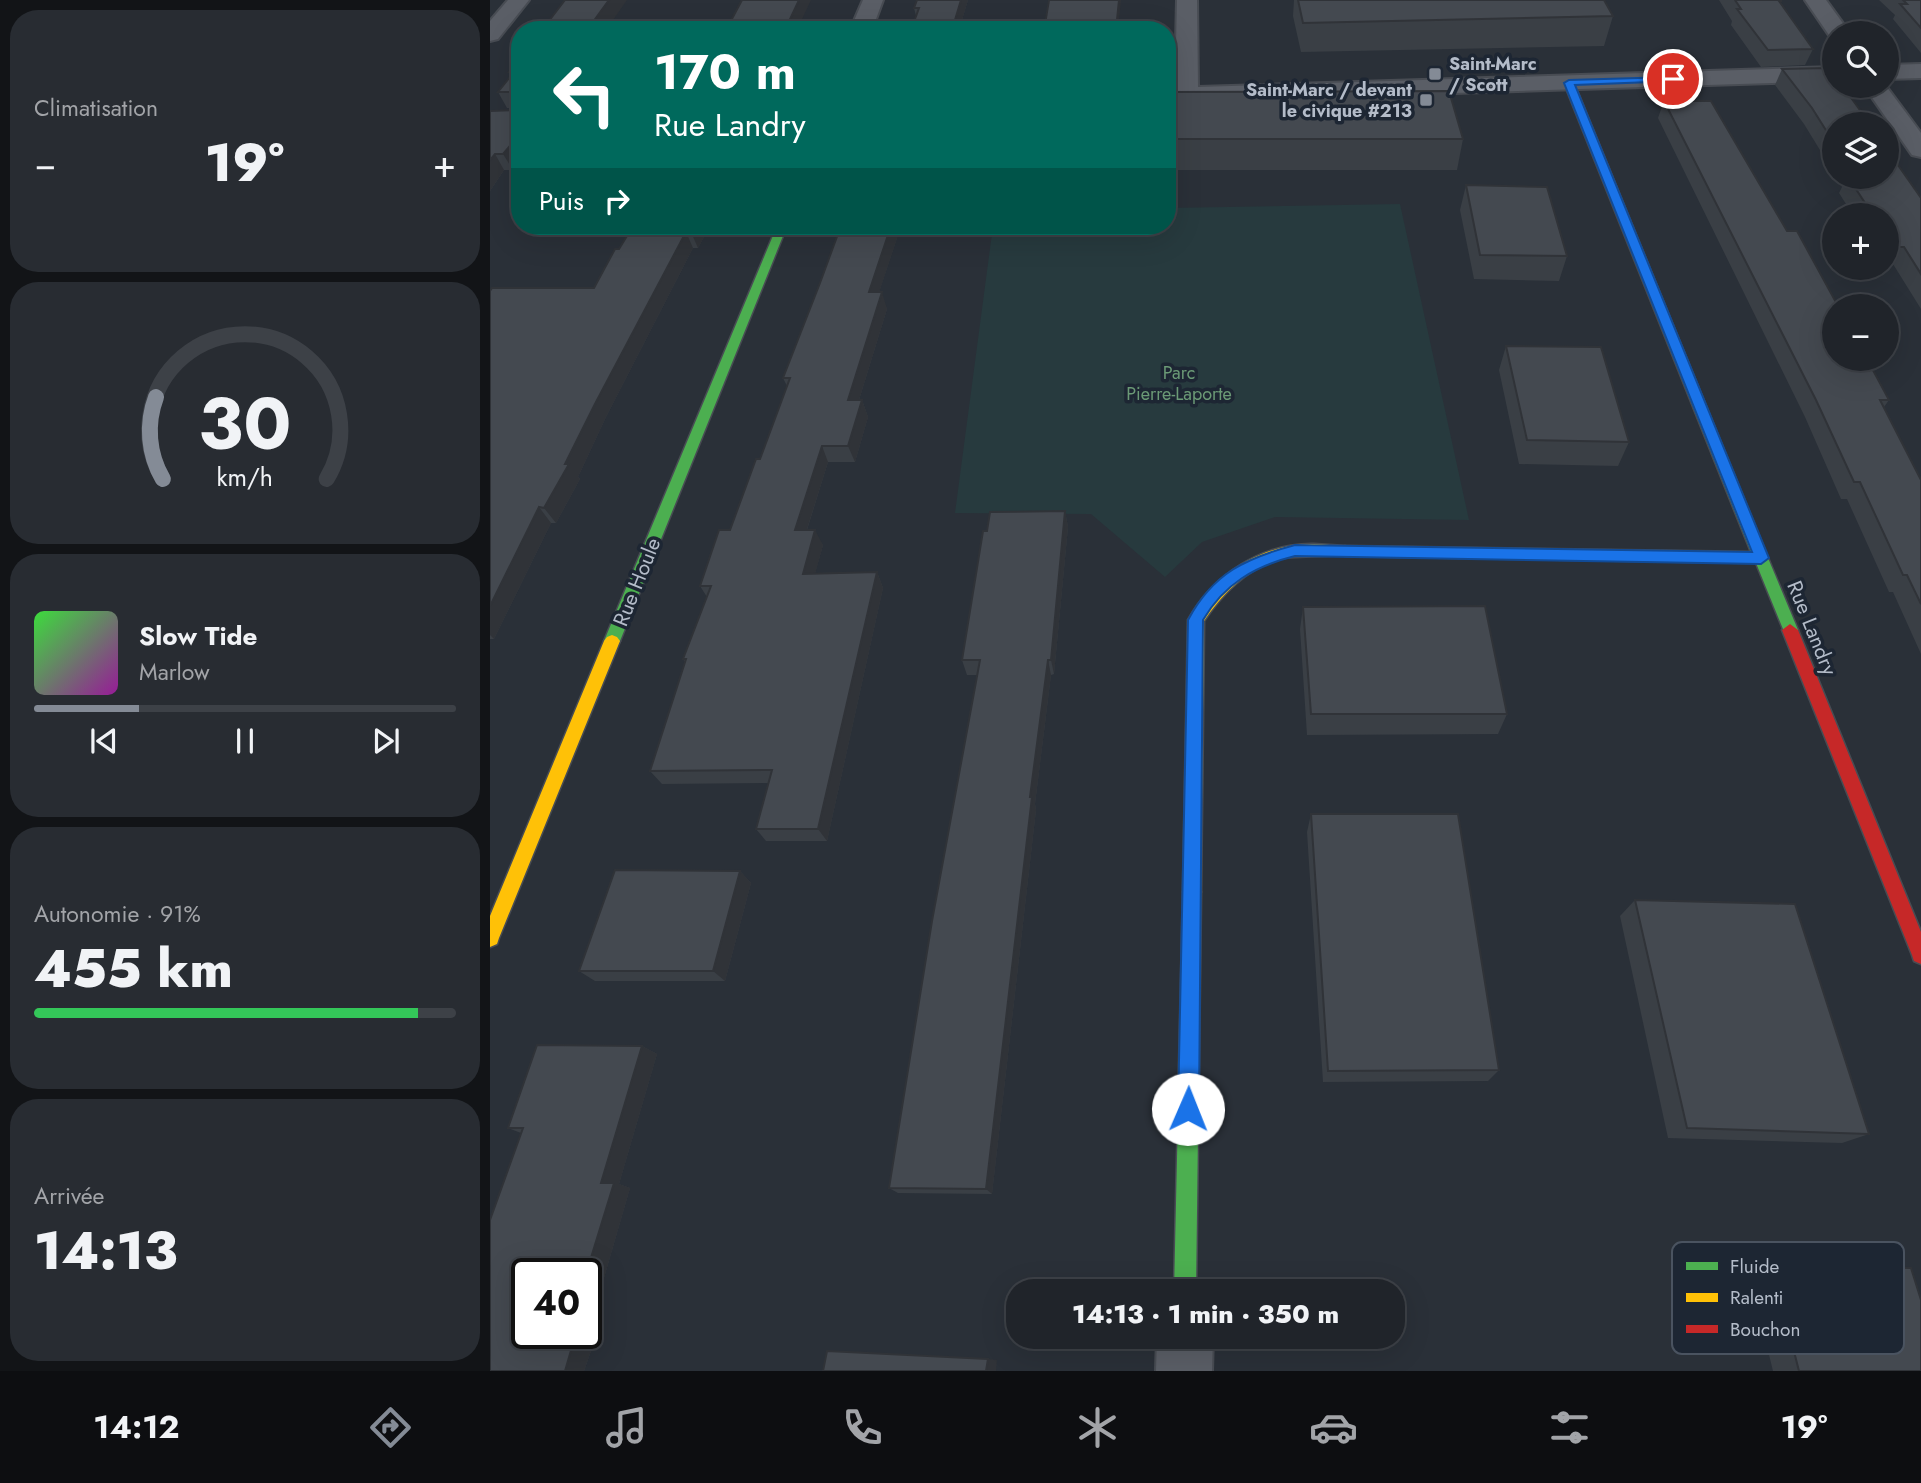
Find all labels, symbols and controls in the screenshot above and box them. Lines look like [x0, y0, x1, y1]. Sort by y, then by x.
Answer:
map controls [1822, 21, 1899, 371]
button: search [1822, 21, 1899, 98]
text: 170 m [654, 37, 796, 107]
icon: left [539, 49, 630, 140]
pin [1643, 49, 1703, 109]
place label: Saint-Marc / Scott [1449, 51, 1537, 98]
icon: arrive [1654, 60, 1692, 98]
marker: Saint-Marc / Scott [1427, 66, 1443, 82]
place label: Saint-Marc / devant le civique #213 [1246, 77, 1412, 124]
text: Climatisation [34, 91, 158, 125]
marker: Saint-Marc / devant le civique #213 [1418, 92, 1434, 108]
text: Rue Landry [654, 102, 806, 148]
button: layers [1822, 112, 1899, 189]
text: 19° [205, 125, 284, 201]
text: − [34, 136, 56, 191]
text: + [433, 136, 456, 191]
text: Puis [539, 182, 584, 220]
icon: right [598, 182, 636, 220]
button: + [1822, 203, 1899, 280]
button: − [1822, 294, 1899, 371]
park label: Parc Pierre-Laporte [1126, 360, 1232, 407]
text: 30 [198, 372, 292, 477]
text: km/h [217, 459, 273, 495]
street label: Rue Houle [606, 533, 668, 631]
street label: Rue Landry [1779, 576, 1845, 680]
text: Slow Tide [139, 617, 258, 655]
text: Marlow [139, 655, 210, 689]
icon: previous [85, 722, 123, 760]
icon: pause [226, 722, 264, 760]
icon: next [367, 722, 405, 760]
text: Autonomie · 91% [34, 897, 201, 931]
text: 455 km [34, 931, 233, 1007]
position arrow [1151, 1072, 1225, 1146]
text: Arrivée [34, 1179, 104, 1213]
text: 14:13 [34, 1213, 177, 1289]
legend [1672, 1242, 1904, 1354]
text: Fluide [1730, 1253, 1780, 1280]
speed limit sign: 40 [511, 1258, 602, 1349]
text: Ralenti [1730, 1284, 1783, 1311]
text: 14:13 · 1 min · 350 m [1072, 1295, 1339, 1333]
text: Bouchon [1730, 1316, 1800, 1343]
icon: directions [366, 1403, 415, 1452]
icon: music [602, 1403, 651, 1452]
icon: phone [838, 1403, 887, 1452]
icon: climate [1073, 1403, 1122, 1452]
icon: car [1309, 1403, 1358, 1452]
icon: filters [1545, 1403, 1594, 1452]
text: 14:12 [93, 1404, 180, 1450]
text: 19° [1780, 1404, 1828, 1450]

